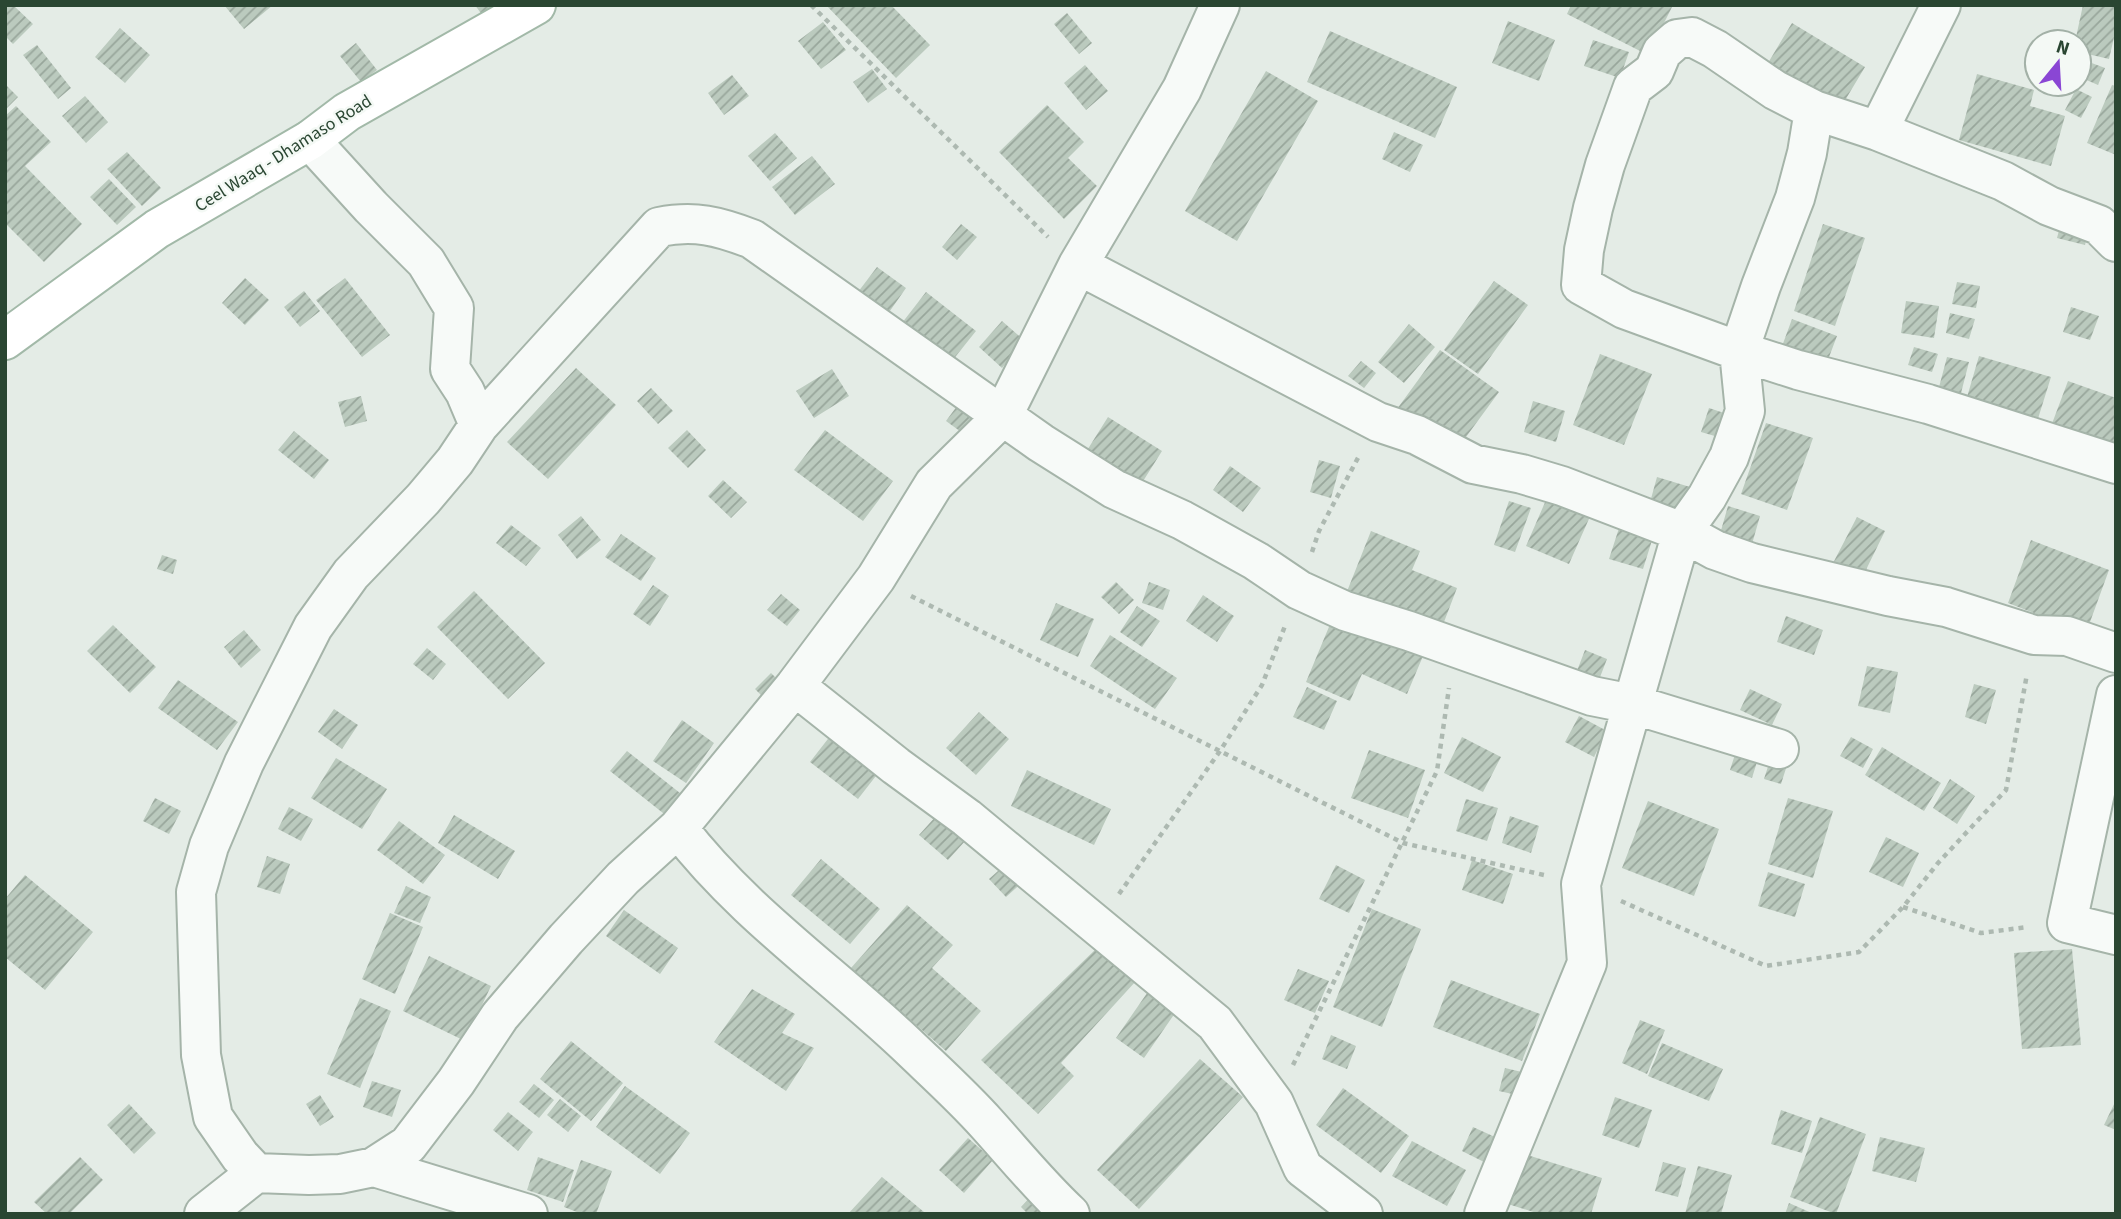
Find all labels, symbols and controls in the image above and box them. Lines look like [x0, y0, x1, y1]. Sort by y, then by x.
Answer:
north arrow [2023, 28, 2093, 98]
text: N [2053, 33, 2073, 63]
street label: Ceel Waaq - Dhamaso Road [190, 89, 377, 218]

